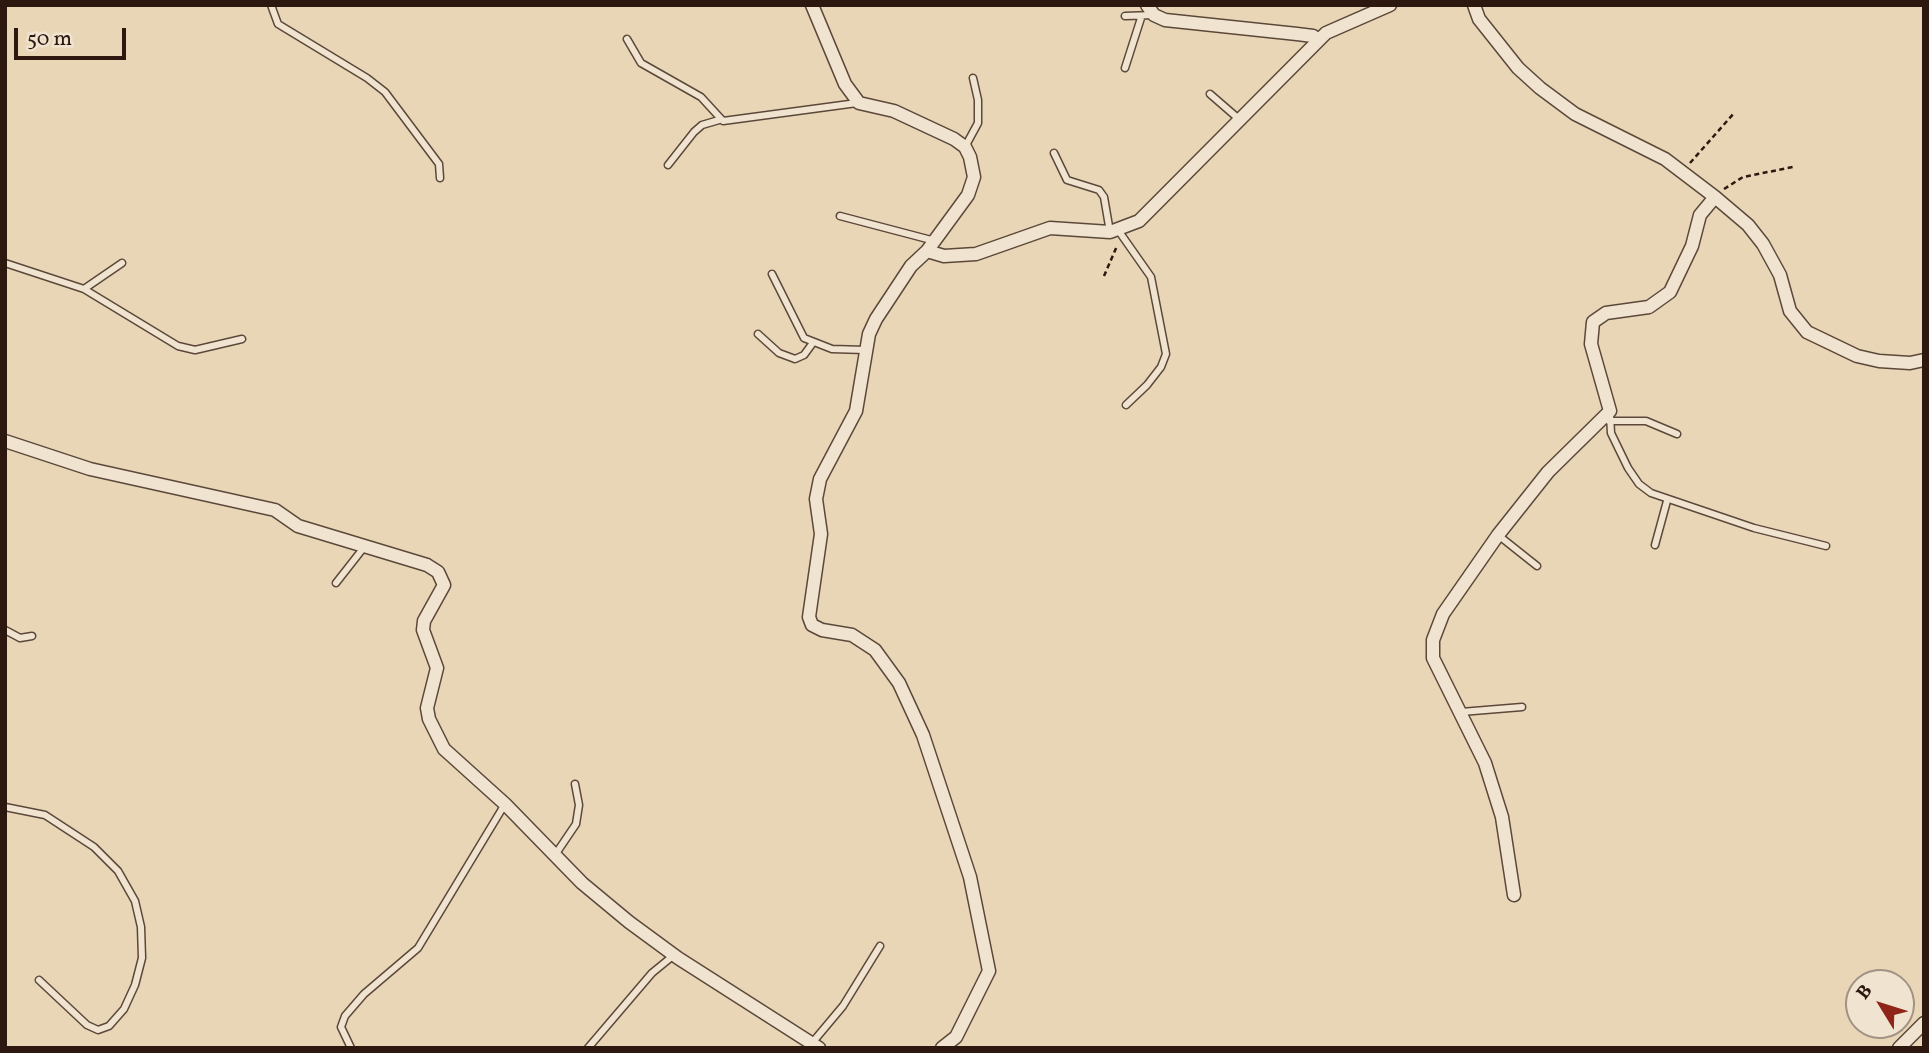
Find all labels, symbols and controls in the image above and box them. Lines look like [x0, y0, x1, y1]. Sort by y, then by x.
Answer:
scale bar [18, 14, 130, 58]
text: 50 m [27, 25, 72, 54]
north arrow [1845, 969, 1915, 1039]
text: B [1851, 979, 1879, 1005]

